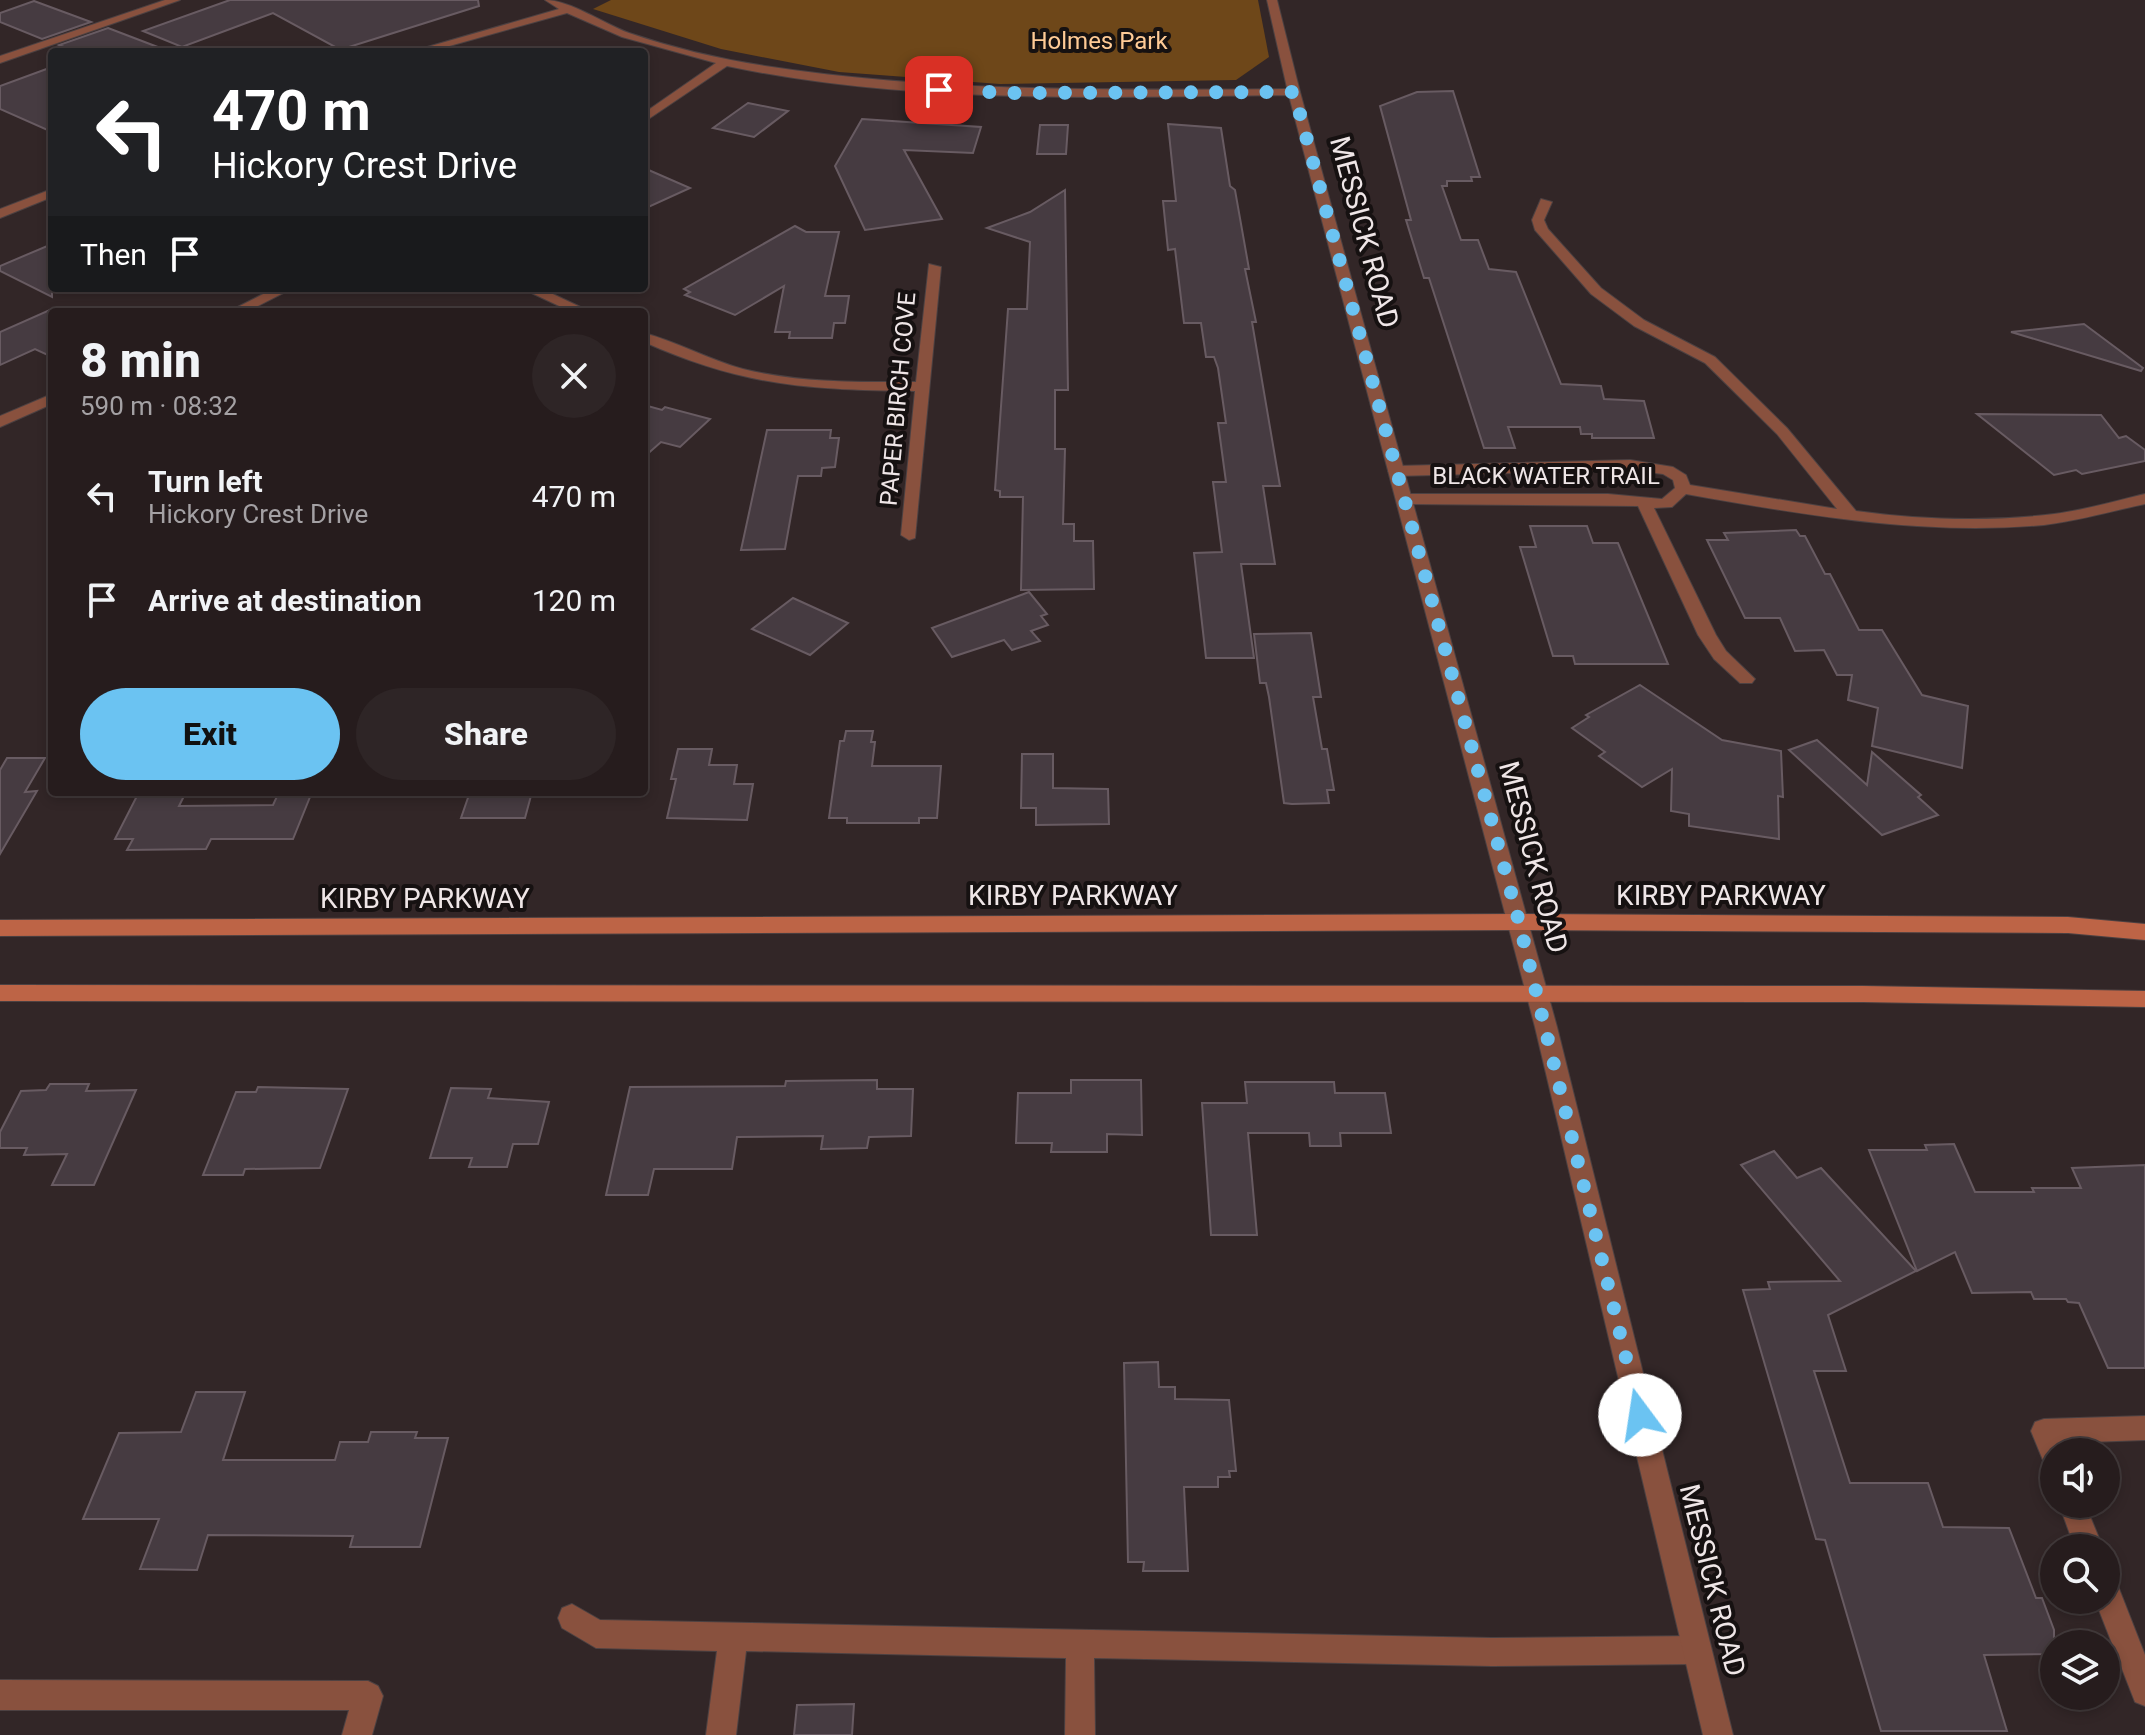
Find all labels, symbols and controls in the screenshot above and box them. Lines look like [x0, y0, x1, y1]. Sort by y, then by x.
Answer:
park label: Holmes Park [1030, 27, 1168, 55]
pin [905, 56, 973, 124]
icon: arrive [917, 68, 961, 112]
text: 470 m [212, 78, 371, 144]
icon: left [80, 80, 184, 184]
street label: MESSICK ROAD [1323, 133, 1406, 331]
text: Hickory Crest Drive [212, 145, 517, 187]
icon: arrive [163, 232, 207, 276]
text: Then [80, 237, 147, 272]
street label: PAPER BIRCH COVE [875, 291, 921, 507]
text: 8 min [80, 332, 201, 389]
button: close [532, 334, 616, 418]
text: 590 m · 08:32 [80, 391, 238, 421]
street label: BLACK WATER TRAIL [1432, 462, 1660, 490]
text: Turn left [148, 464, 263, 499]
icon: left [80, 474, 124, 518]
text: 470 m [532, 479, 616, 514]
text: Hickory Crest Drive [148, 499, 368, 529]
icon: arrive [80, 578, 124, 622]
text: Arrive at destination [148, 583, 422, 618]
text: 120 m [532, 583, 616, 618]
button: Exit [80, 688, 340, 780]
button: Share [356, 688, 616, 780]
street label: MESSICK ROAD [1492, 758, 1575, 956]
street label: KIRBY PARKWAY [968, 879, 1178, 912]
street label: KIRBY PARKWAY [1616, 879, 1826, 912]
street label: KIRBY PARKWAY [320, 882, 530, 915]
position arrow [1598, 1373, 1682, 1457]
map controls [2040, 1438, 2120, 1710]
button: sound [2040, 1438, 2120, 1518]
street label: MESSICK ROAD [1673, 1481, 1752, 1680]
button: search [2040, 1534, 2120, 1614]
button: layers [2040, 1630, 2120, 1710]

